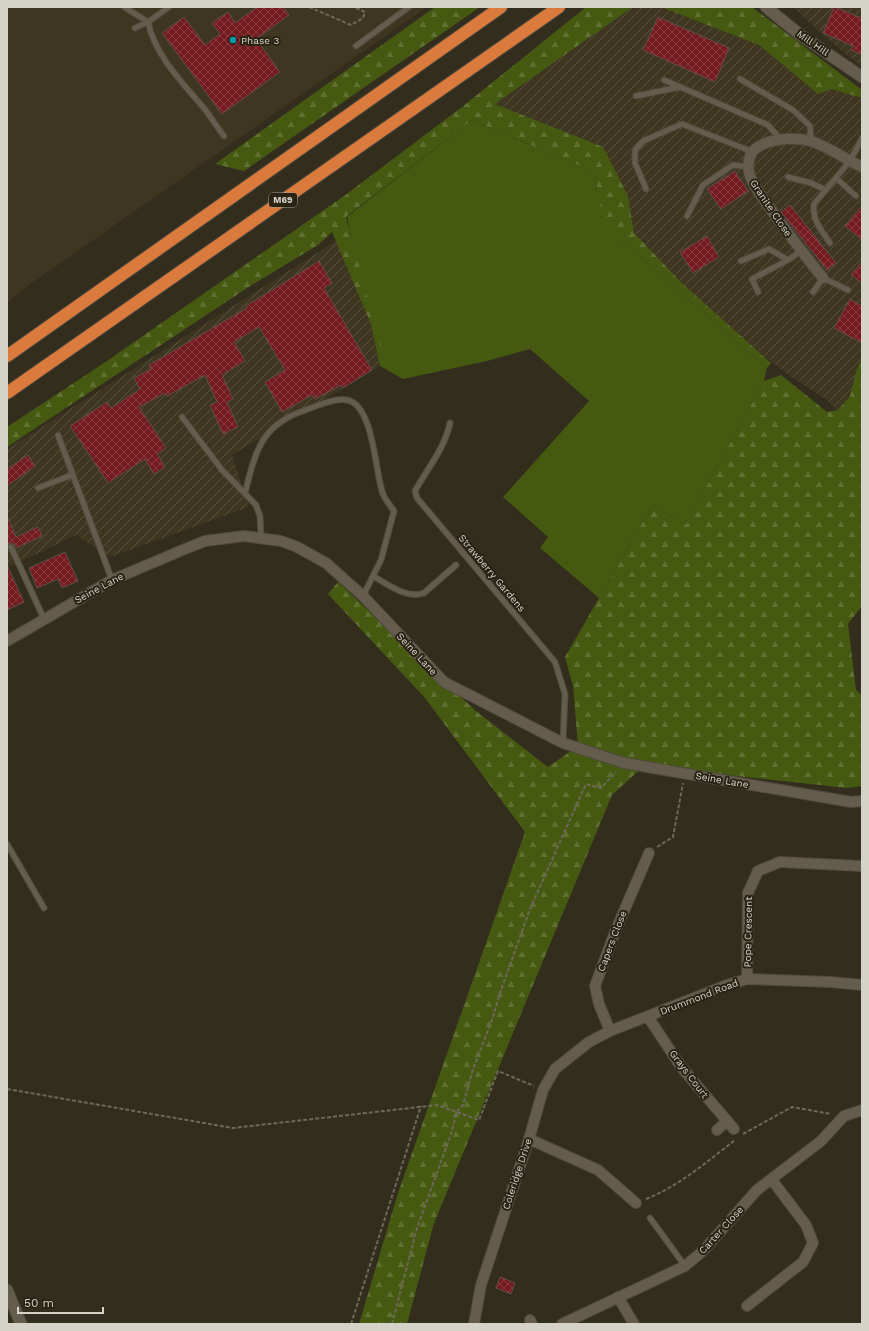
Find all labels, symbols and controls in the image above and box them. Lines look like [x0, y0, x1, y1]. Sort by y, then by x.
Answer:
street label: Mill Hill [795, 28, 831, 58]
marker: Phase 3 [228, 35, 238, 45]
place label: Phase 3 [241, 35, 279, 46]
street label: Granite Close [748, 178, 794, 239]
road number: M69 [269, 193, 297, 207]
street label: Strawberry Gardens [457, 532, 527, 614]
street label: Seine Lane [73, 570, 126, 605]
street label: Seine Lane [395, 631, 440, 678]
street label: Seine Lane [695, 770, 750, 790]
street label: Pope Crescent [742, 896, 754, 968]
street label: Capers Close [595, 909, 629, 973]
street label: Drummond Road [658, 977, 740, 1017]
street label: Grays Court [667, 1048, 711, 1101]
street label: Coleridge Drive [500, 1137, 534, 1211]
street label: Carter Close [697, 1204, 745, 1256]
scale bar [18, 1289, 103, 1315]
text: 50 m [24, 1296, 54, 1310]

